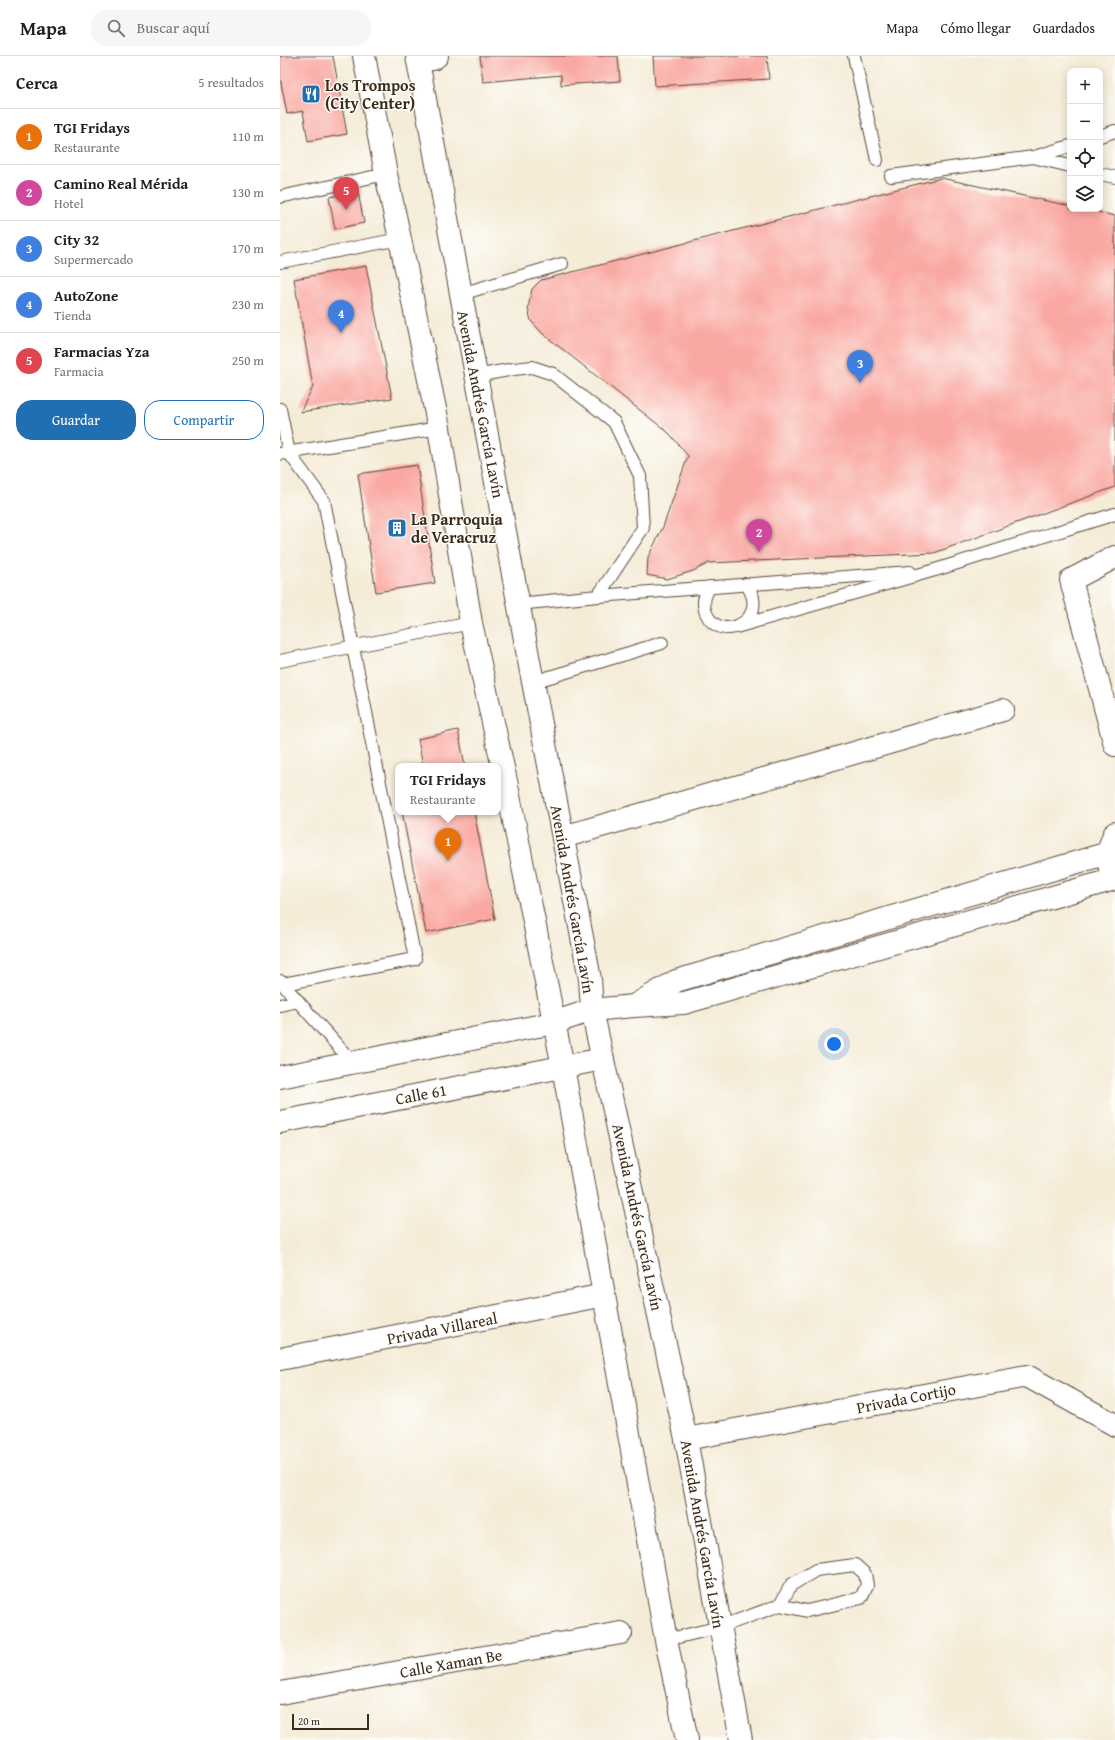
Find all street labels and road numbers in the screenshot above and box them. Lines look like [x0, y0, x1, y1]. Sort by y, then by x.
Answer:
street label: Avenida Andrés García Lavín [451, 308, 511, 500]
street label: Avenida Andrés García Lavín [545, 803, 601, 995]
street label: Calle 61 [393, 1077, 449, 1111]
street label: Avenida Andrés García Lavín [606, 1121, 670, 1313]
street label: Privada Villareal [385, 1305, 500, 1350]
street label: Privada Cortijo [854, 1377, 958, 1419]
street label: Avenida Andrés García Lavín [675, 1438, 731, 1630]
street label: Calle Xaman Be [398, 1642, 504, 1684]

